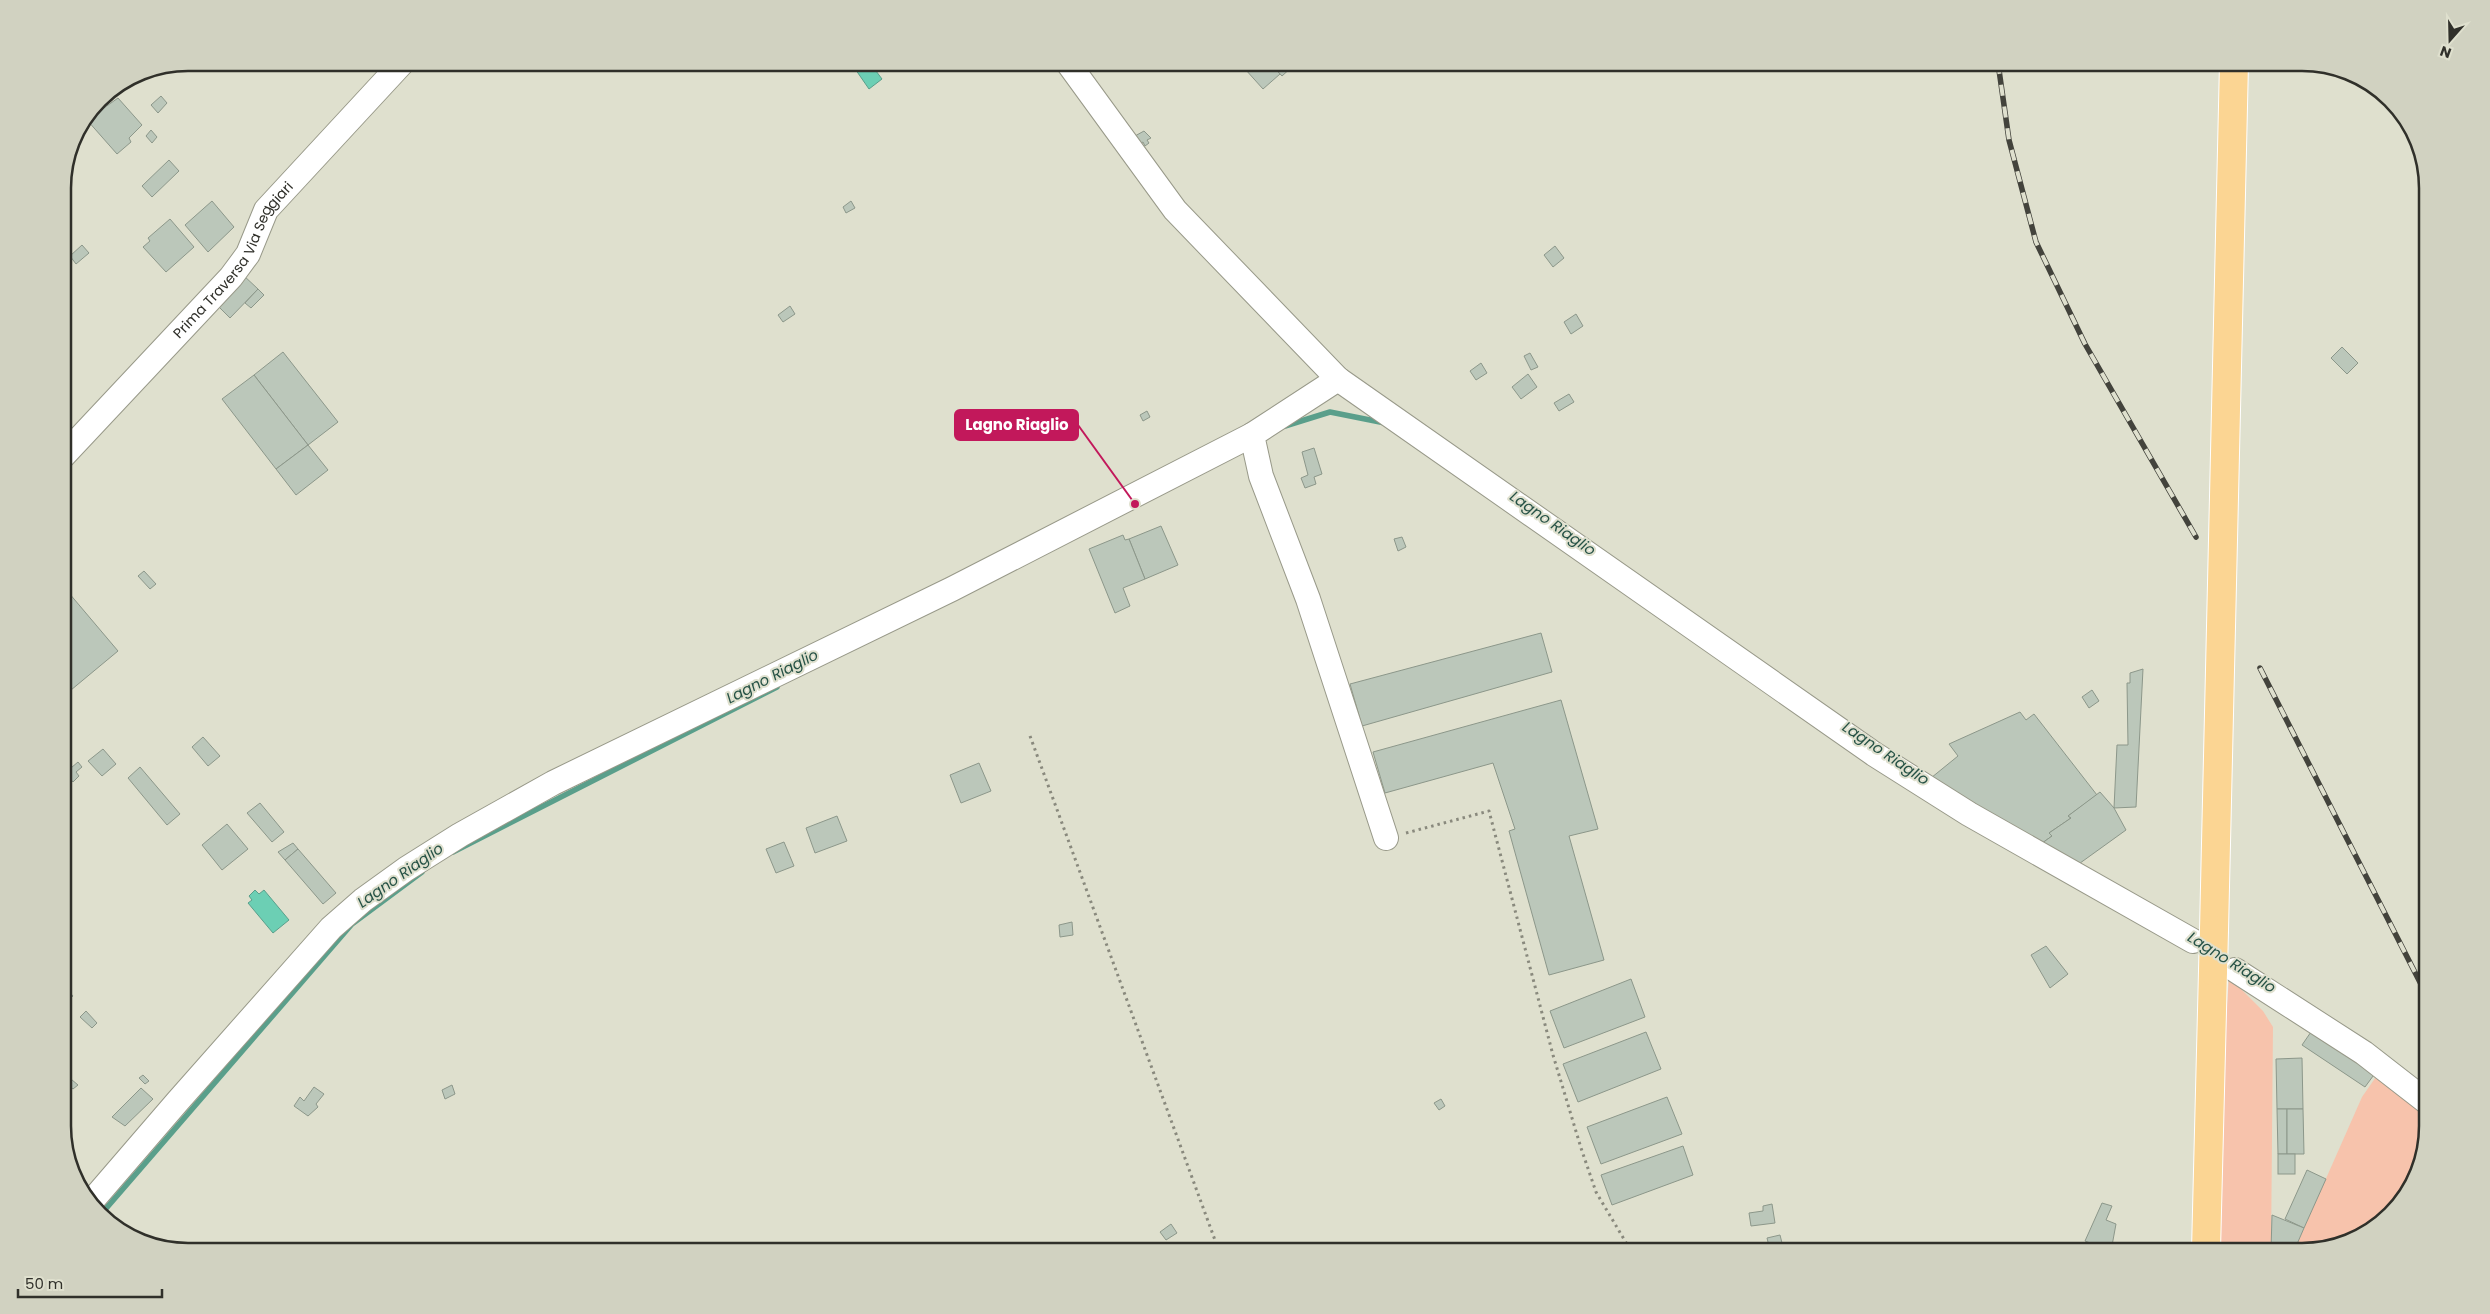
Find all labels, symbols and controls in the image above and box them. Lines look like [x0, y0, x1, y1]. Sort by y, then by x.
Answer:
north arrow [2425, 15, 2475, 65]
text: N [2437, 41, 2454, 63]
street label: Prima Traversa Via Seggiari [168, 177, 298, 343]
callout: Lagno Riaglio [955, 410, 1078, 440]
text: Lagno Riaglio [965, 414, 1069, 435]
water label: Lagno Riaglio [1506, 486, 1600, 560]
water label: Lagno Riaglio [722, 644, 822, 708]
water label: Lagno Riaglio [1838, 716, 1934, 790]
water label: Lagno Riaglio [353, 838, 447, 912]
water label: Lagno Riaglio [2184, 926, 2280, 998]
scale bar [18, 1266, 161, 1298]
text: 50 m [25, 1273, 63, 1294]

